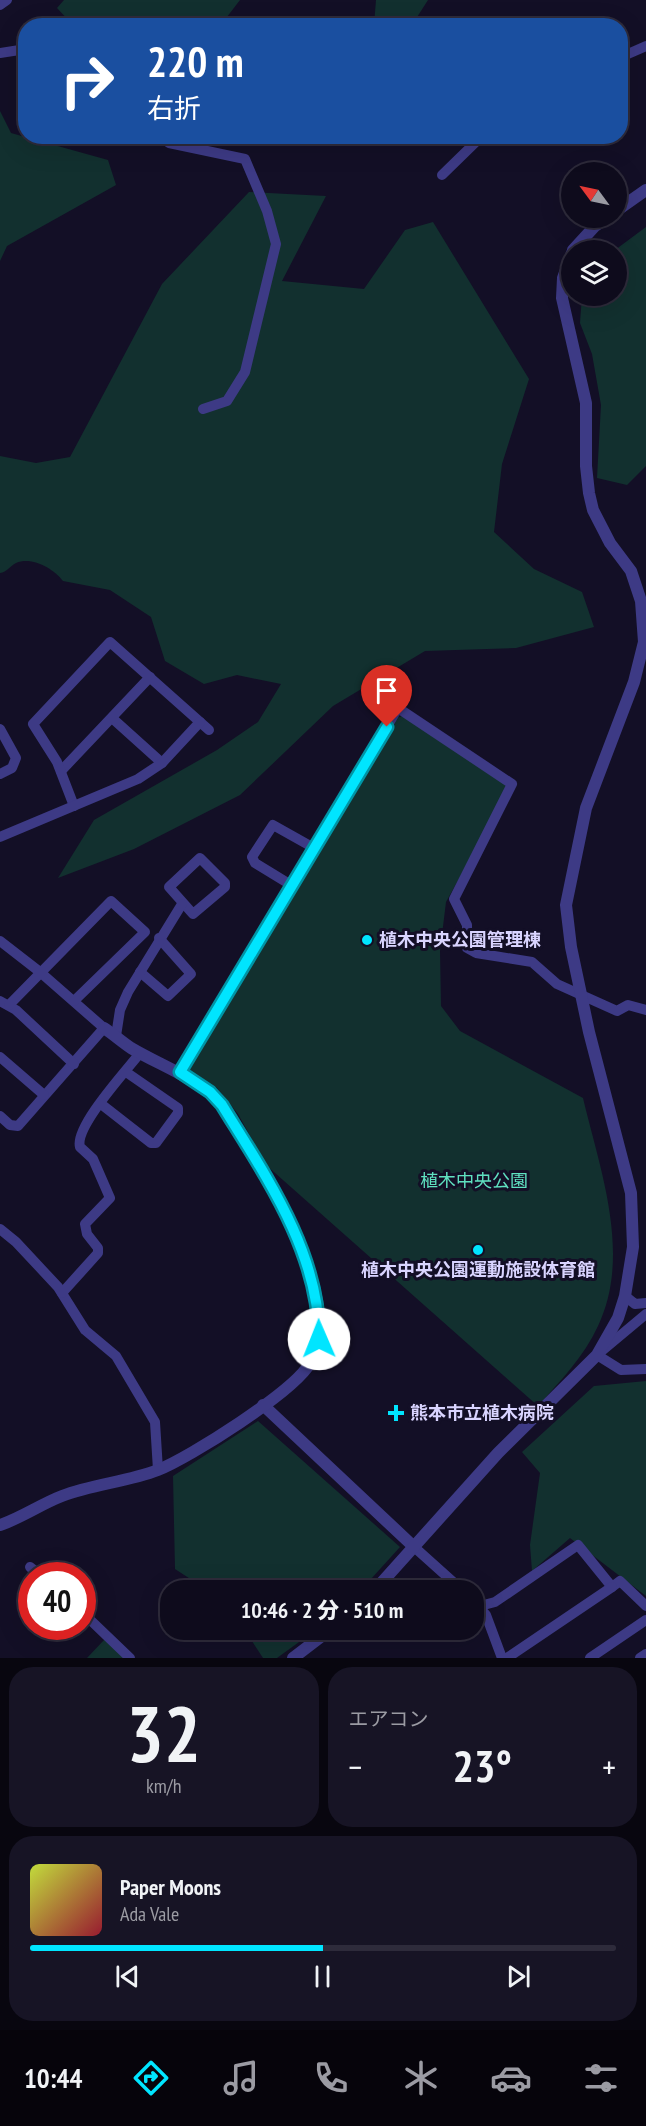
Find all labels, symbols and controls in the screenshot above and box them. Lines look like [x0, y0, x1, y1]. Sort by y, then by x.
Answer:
text: 220 m [147, 34, 244, 89]
icon: right [48, 42, 126, 120]
text: 右折 [147, 91, 201, 125]
north arrow [561, 162, 627, 228]
map controls [561, 162, 627, 306]
button: layers [561, 240, 627, 306]
pin [361, 665, 412, 727]
icon: arrive [370, 674, 403, 707]
place label: 植木中央公園管理棟 [379, 928, 541, 951]
marker: 植木中央公園管理棟 [360, 933, 374, 947]
park label: 植木中央公園 [420, 1169, 528, 1192]
marker: 植木中央公園運動施設体育館 [471, 1243, 485, 1257]
place label: 植木中央公園運動施設体育館 [361, 1258, 595, 1281]
position arrow [287, 1307, 351, 1371]
place label: 熊本市立植木病院 [410, 1401, 554, 1424]
marker: 熊本市立植木病院 [387, 1404, 405, 1422]
speed limit sign: 40 [18, 1562, 96, 1640]
text: 10:46 · 2 分 · 510 m [241, 1596, 403, 1624]
text: 32 [126, 1683, 201, 1784]
text: エアコン [349, 1706, 429, 1732]
text: 23° [453, 1736, 512, 1794]
text: − [349, 1745, 362, 1788]
text: + [602, 1745, 616, 1788]
text: km/h [146, 1773, 181, 1799]
text: Paper Moons [120, 1873, 221, 1901]
text: Ada Vale [120, 1901, 179, 1927]
icon: previous [111, 1960, 144, 1993]
icon: pause [306, 1960, 339, 1993]
icon: next [502, 1960, 535, 1993]
icon: directions [130, 2057, 172, 2099]
icon: music [220, 2057, 262, 2099]
icon: phone [310, 2057, 352, 2099]
icon: climate [400, 2057, 442, 2099]
icon: car [490, 2057, 532, 2099]
icon: filters [580, 2057, 622, 2099]
text: 10:44 [24, 2061, 82, 2095]

